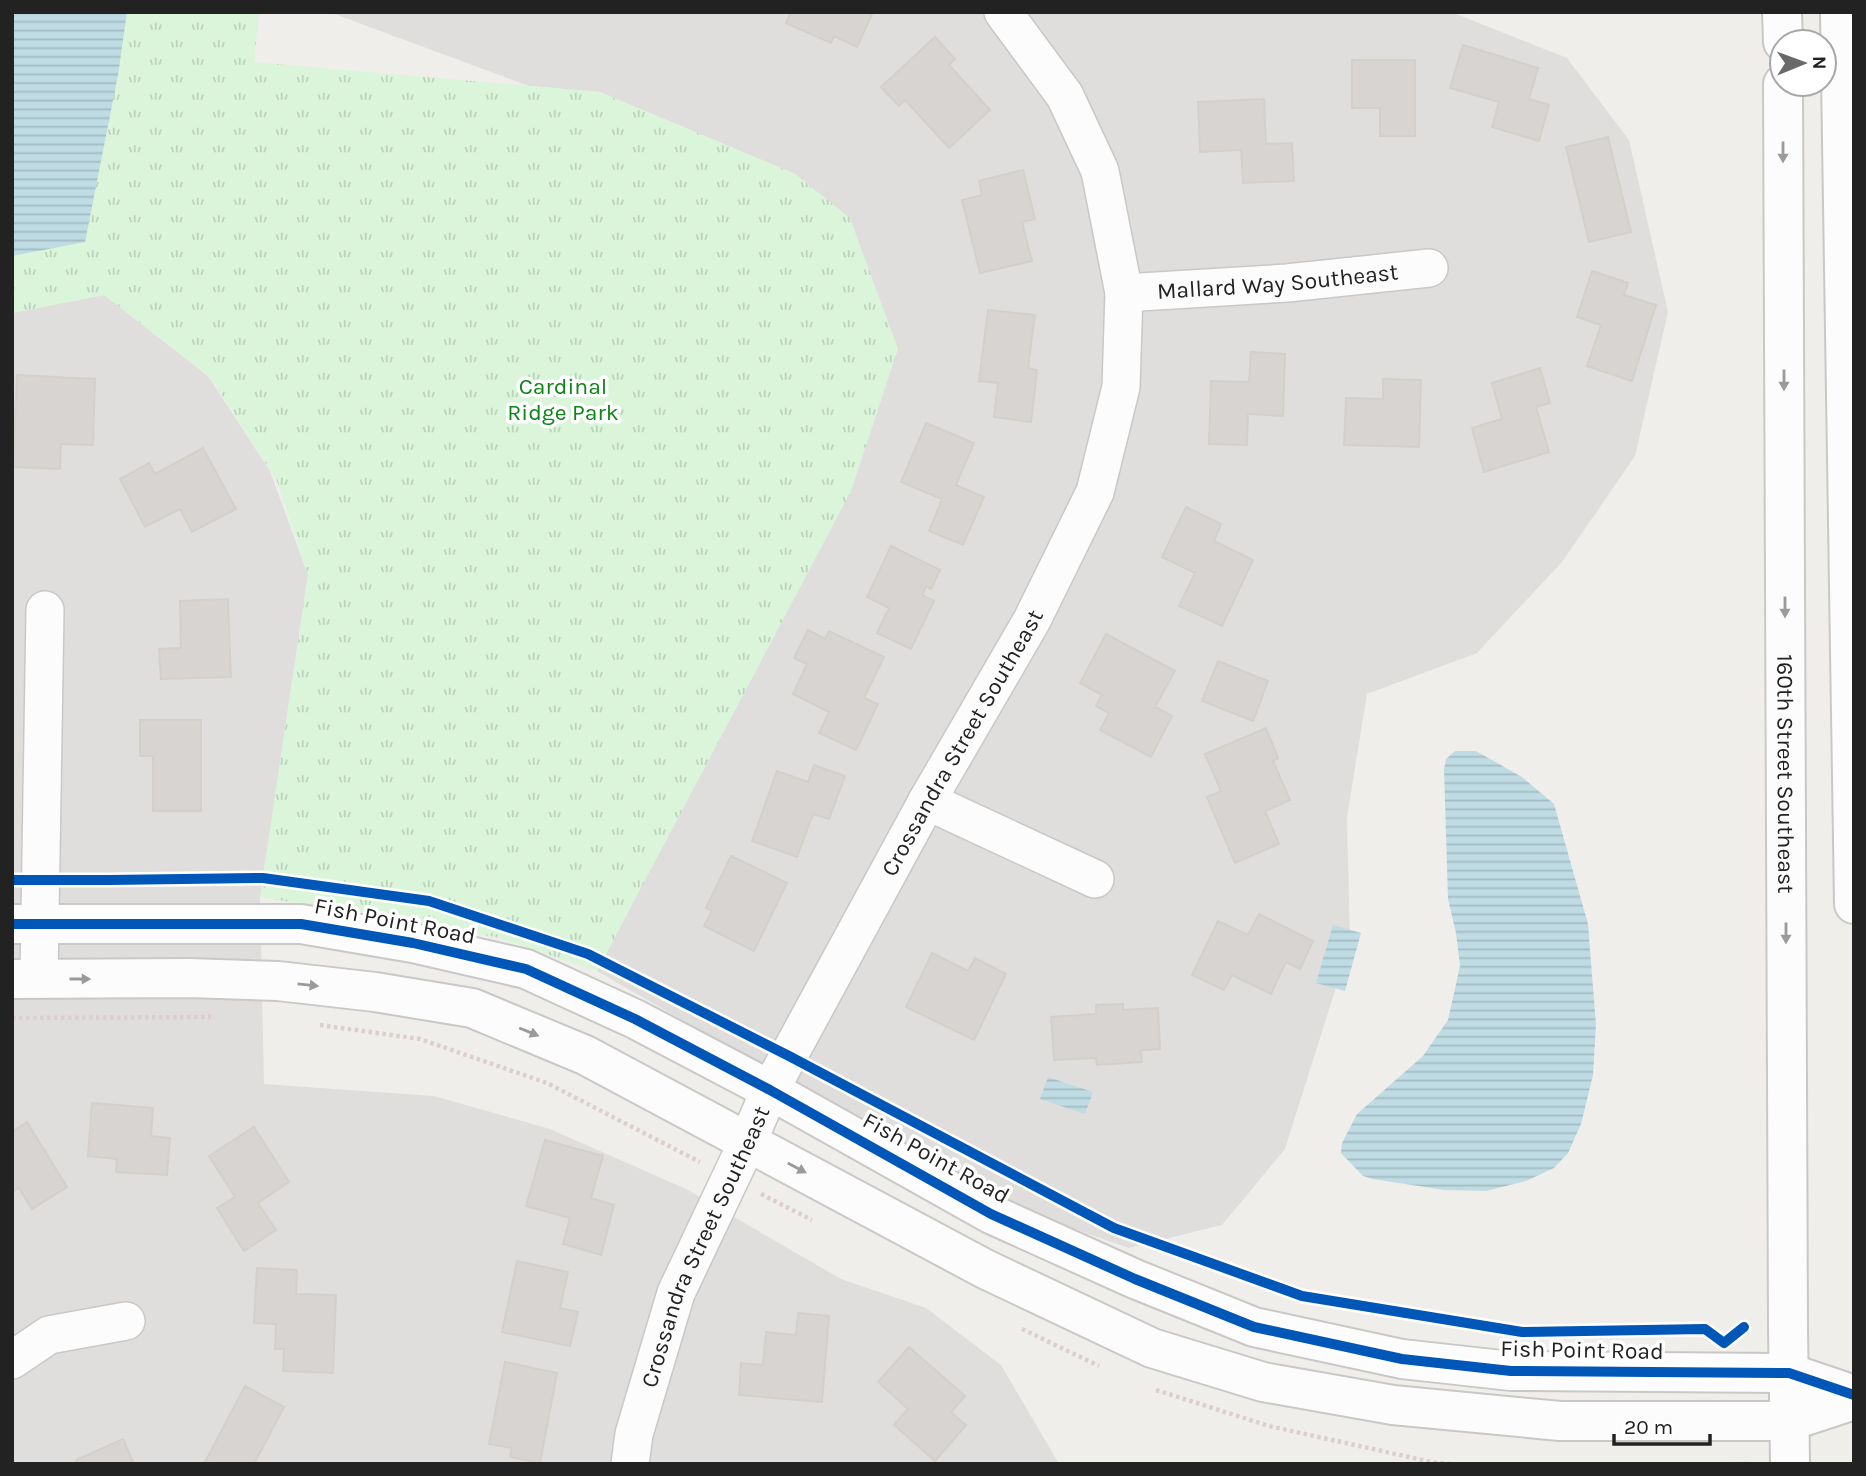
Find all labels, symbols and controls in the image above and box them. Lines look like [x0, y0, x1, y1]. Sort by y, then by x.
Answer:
north arrow [1768, 28, 1838, 98]
text: N [1808, 56, 1830, 70]
one-way arrow [1777, 141, 1789, 163]
street label: Mallard Way Southeast [1156, 258, 1400, 304]
one-way arrow [1778, 369, 1790, 391]
park label: Cardinal Ridge Park [507, 373, 619, 426]
one-way arrow [1779, 596, 1791, 618]
street label: Crossandra Street Southeast [875, 605, 1049, 881]
street label: 160th Street Southeast [1772, 654, 1800, 894]
street label: Fish Point Road [312, 892, 478, 950]
one-way arrow [1780, 922, 1792, 944]
one-way arrow [70, 973, 92, 985]
one-way arrow [297, 979, 319, 990]
one-way arrow [519, 1026, 540, 1037]
street label: Crossandra Street Southeast [635, 1102, 775, 1391]
street label: Fish Point Road [858, 1107, 1014, 1209]
one-way arrow [787, 1162, 807, 1174]
street label: Fish Point Road [1500, 1335, 1664, 1365]
scale bar [1614, 1402, 1710, 1446]
text: 20 m [1624, 1415, 1673, 1439]

